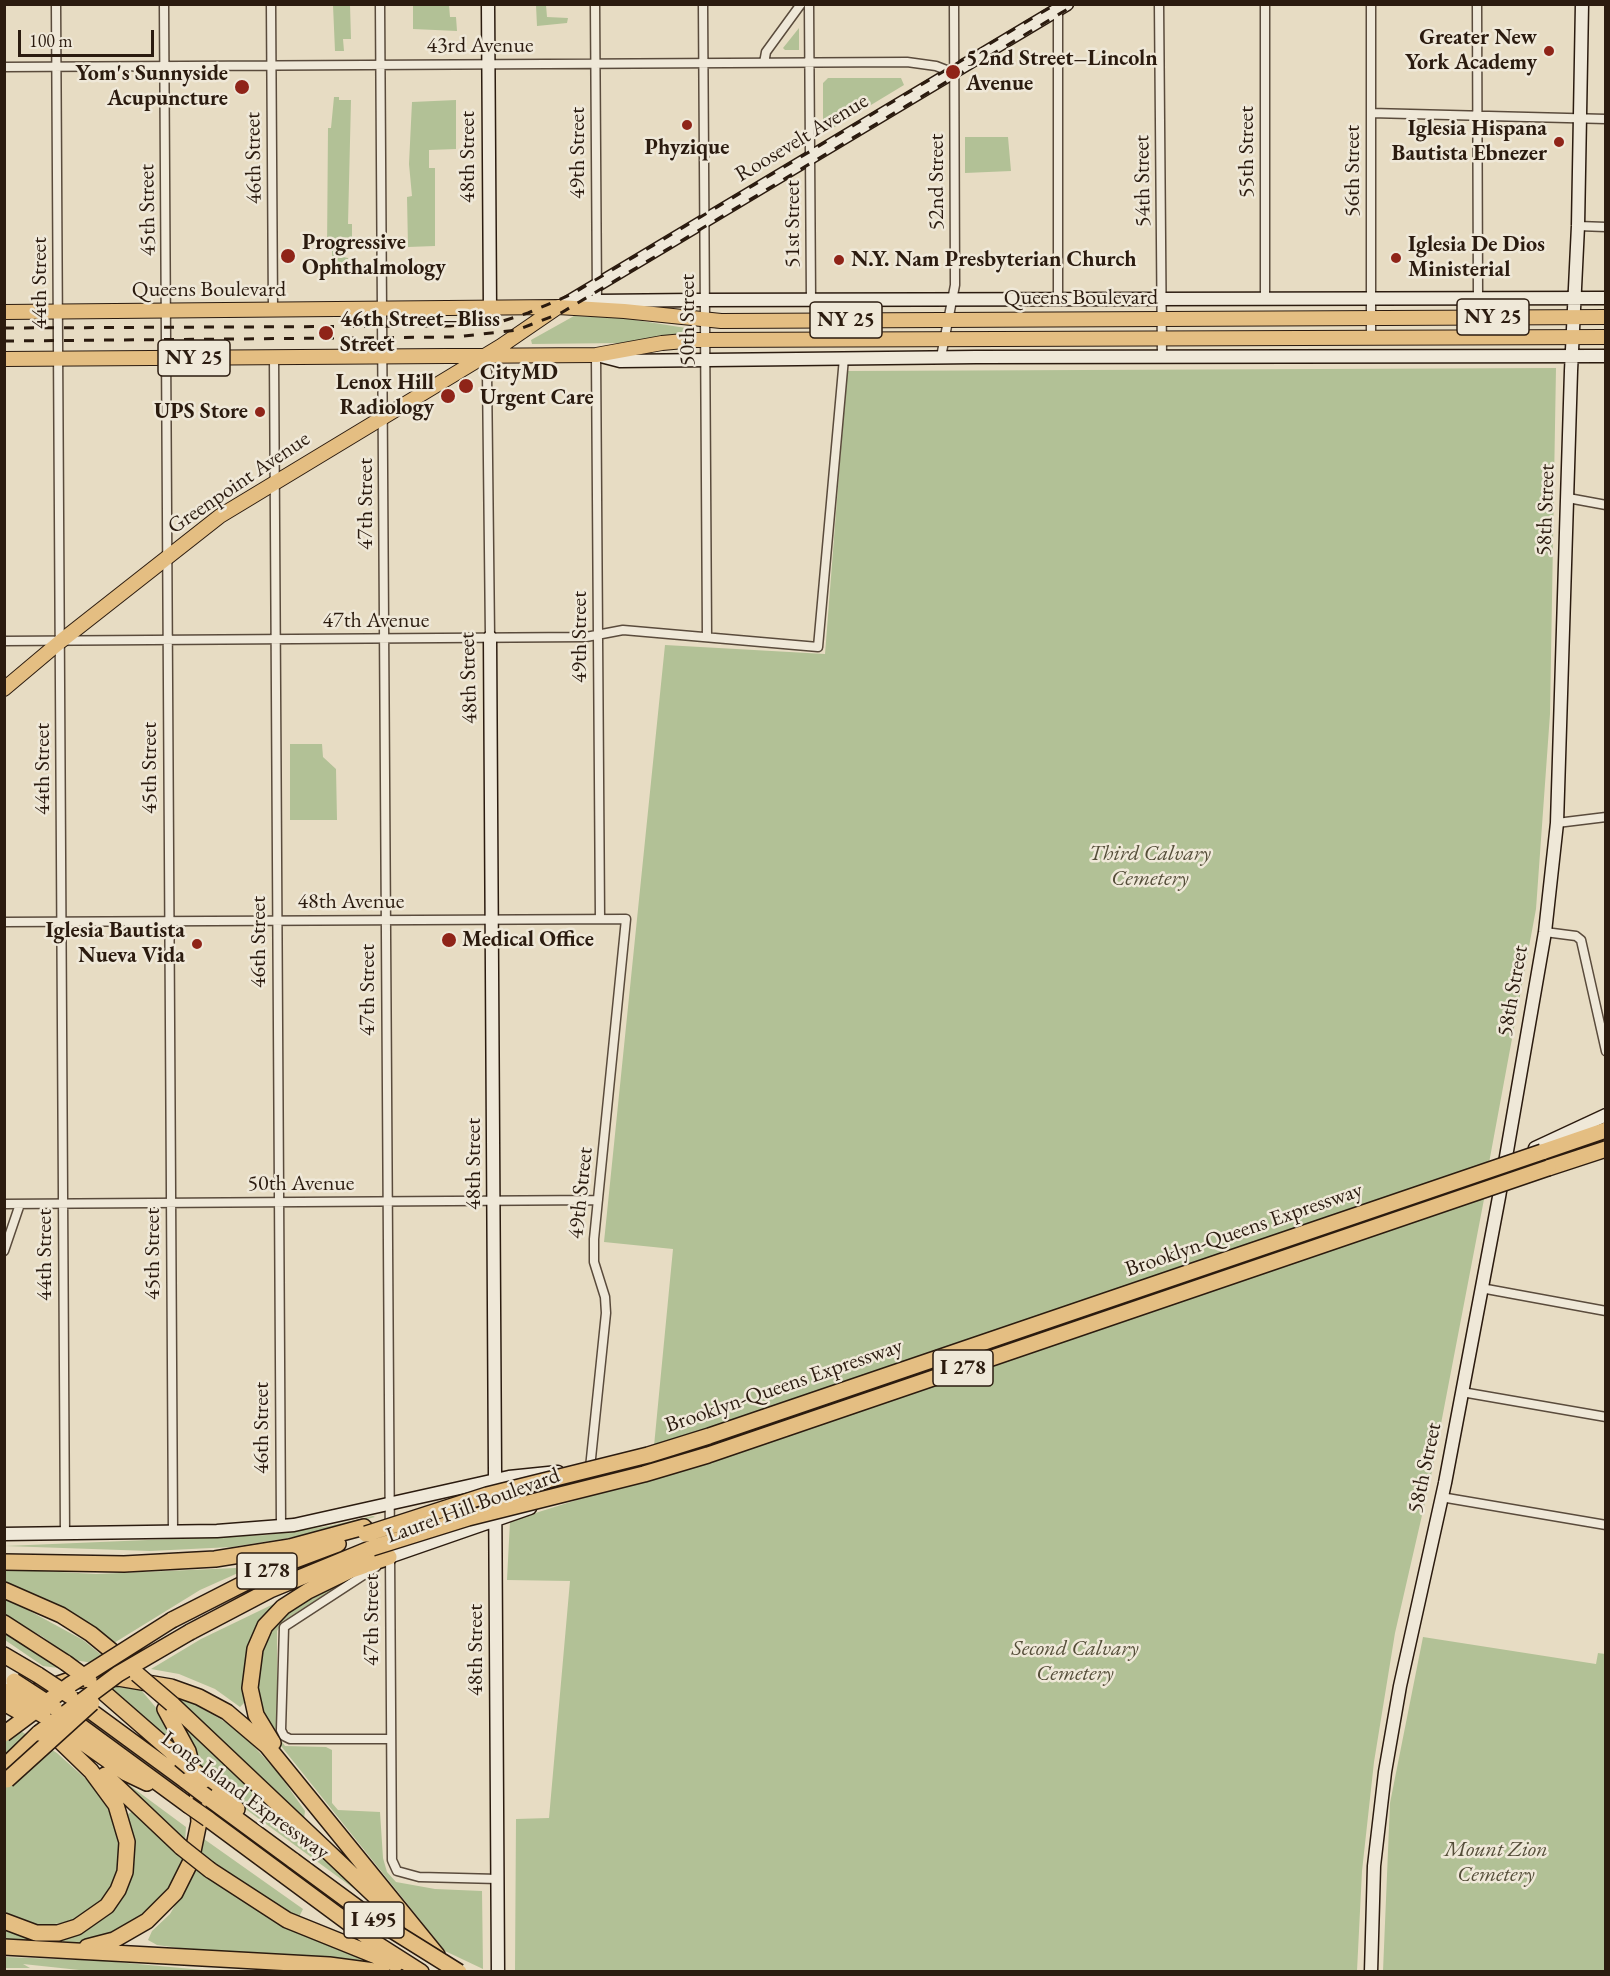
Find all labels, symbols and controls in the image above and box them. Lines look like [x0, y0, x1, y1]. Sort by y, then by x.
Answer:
scale bar [21, 18, 158, 56]
place label: Greater New York Academy [1405, 25, 1537, 76]
text: 100 m [29, 29, 73, 52]
street label: 43rd Avenue [426, 33, 534, 59]
marker: Greater New York Academy [1542, 44, 1556, 58]
place label: 52nd Street–Lincoln Avenue [966, 46, 1158, 98]
place label: Yom's Sunnyside Acupuncture [76, 61, 228, 112]
marker: 52nd Street–Lincoln Avenue [944, 63, 962, 81]
marker: Yom's Sunnyside Acupuncture [233, 78, 251, 96]
street label: Roosevelt Avenue [731, 88, 873, 188]
street label: 55th Street [1234, 106, 1260, 198]
street label: 49th Street [565, 107, 591, 199]
street label: 48th Street [455, 111, 481, 203]
street label: 46th Street [240, 112, 268, 204]
place label: Iglesia Hispana Bautista Ebnezer [1392, 116, 1547, 168]
marker: Phyzique [680, 118, 694, 132]
street label: 56th Street [1340, 125, 1366, 217]
street label: 52nd Street [924, 134, 950, 230]
place label: Phyzique [645, 135, 729, 161]
street label: 54th Street [1129, 135, 1157, 227]
marker: Iglesia Hispana Bautista Ebnezer [1552, 135, 1566, 149]
street label: 45th Street [134, 164, 162, 256]
street label: 51st Street [780, 180, 806, 268]
place label: Progressive Ophthalmology [302, 230, 446, 282]
place label: Iglesia De Dios Ministerial [1408, 232, 1545, 284]
street label: 44th Street [27, 237, 53, 329]
marker: Progressive Ophthalmology [279, 247, 297, 265]
place label: N.Y. Nam Presbyterian Church [851, 247, 1137, 273]
marker: Iglesia De Dios Ministerial [1389, 251, 1403, 265]
marker: N.Y. Nam Presbyterian Church [832, 253, 846, 267]
street label: 50th Street [675, 274, 701, 366]
street label: Queens Boulevard [132, 277, 286, 303]
street label: Queens Boulevard [1004, 285, 1158, 311]
road number: NY 25 [1457, 299, 1529, 335]
road number: NY 25 [810, 302, 882, 338]
place label: 46th Street–Bliss Street [340, 307, 500, 358]
marker: 46th Street–Bliss Street [317, 324, 335, 342]
road number: NY 25 [158, 340, 230, 376]
place label: CityMD Urgent Care [480, 360, 594, 412]
place label: Lenox Hill Radiology [336, 370, 434, 422]
marker: CityMD Urgent Care [457, 377, 475, 395]
marker: Lenox Hill Radiology [439, 387, 457, 405]
place label: UPS Store [154, 399, 248, 425]
marker: UPS Store [253, 405, 267, 419]
street label: Greenpoint Avenue [163, 426, 315, 540]
street label: 47th Street [353, 458, 379, 550]
street label: 58th Street [1531, 464, 1561, 556]
street label: 49th Street [567, 591, 593, 683]
street label: 47th Avenue [323, 608, 429, 634]
street label: 48th Street [454, 632, 484, 724]
street label: 45th Street [137, 722, 163, 814]
street label: 44th Street [30, 723, 56, 815]
park label: Third Calvary Cemetery [1089, 841, 1211, 892]
street label: 48th Avenue [298, 889, 404, 915]
street label: 46th Street [246, 896, 272, 988]
place label: Iglesia Bautista Nueva Vida [46, 918, 185, 969]
place label: Medical Office [462, 927, 594, 953]
marker: Medical Office [440, 931, 458, 949]
marker: Iglesia Bautista Nueva Vida [190, 937, 204, 951]
street label: 58th Street [1492, 943, 1534, 1039]
street label: 47th Street [355, 944, 381, 1036]
street label: 48th Street [461, 1118, 487, 1210]
street label: 49th Street [563, 1146, 599, 1240]
street label: 50th Avenue [248, 1171, 354, 1197]
street label: Brooklyn-Queens Expressway [1122, 1177, 1366, 1283]
street label: 45th Street [140, 1208, 166, 1300]
street label: 44th Street [32, 1209, 58, 1301]
street label: Brooklyn-Queens Expressway [662, 1333, 906, 1439]
road number: I 278 [933, 1350, 993, 1386]
street label: 46th Street [249, 1382, 275, 1474]
street label: 58th Street [1403, 1420, 1447, 1516]
street label: Laurel Hill Boulevard [383, 1462, 563, 1550]
road number: I 278 [237, 1553, 297, 1589]
street label: 47th Street [359, 1574, 385, 1666]
street label: 48th Street [463, 1604, 489, 1696]
park label: Second Calvary Cemetery [1011, 1636, 1139, 1688]
street label: Long Island Expressway [156, 1726, 334, 1866]
park label: Mount Zion Cemetery [1444, 1837, 1548, 1888]
road number: I 495 [344, 1902, 404, 1938]

